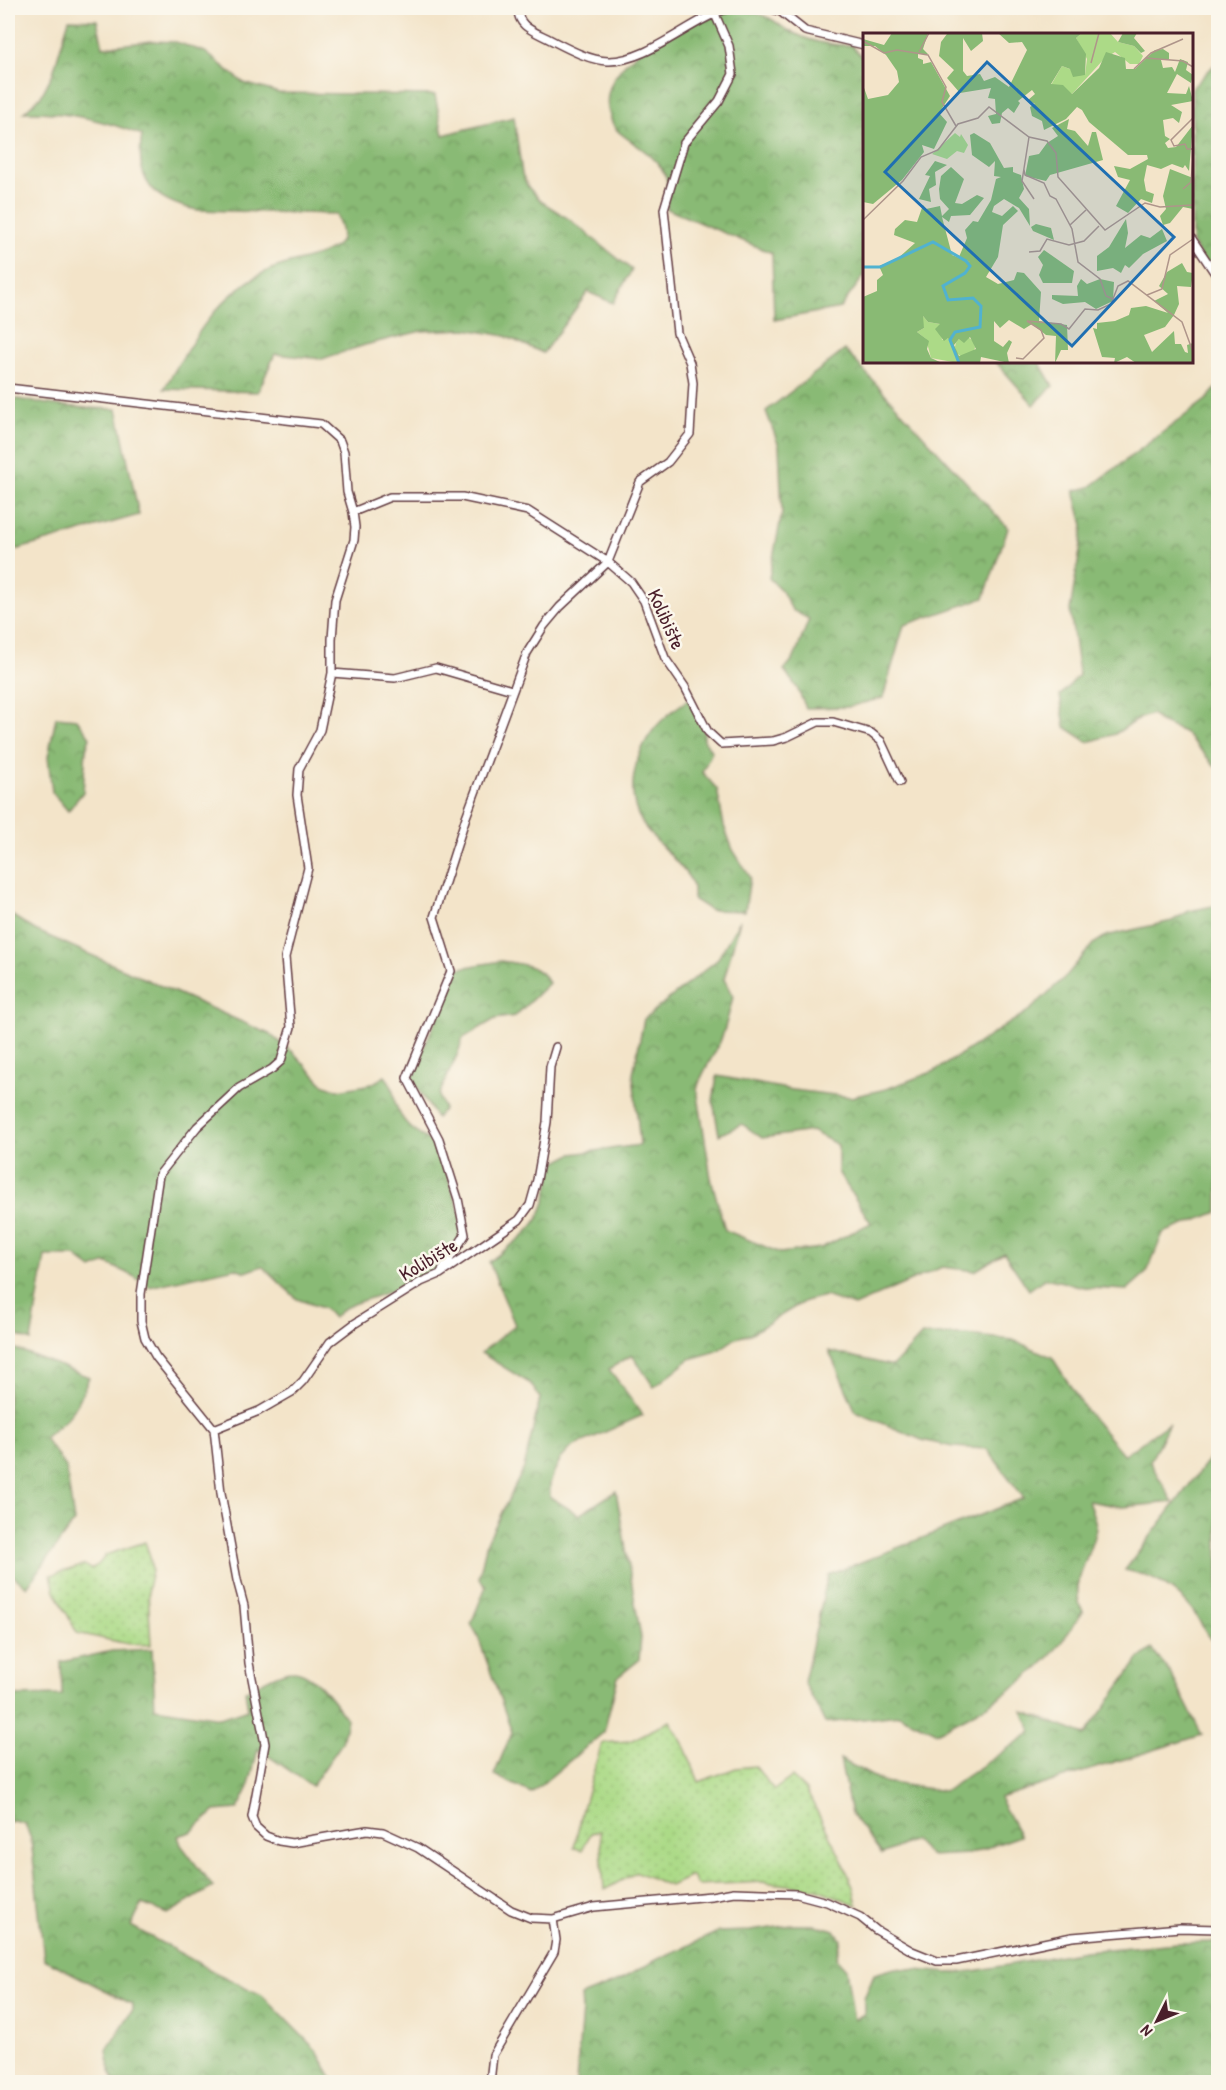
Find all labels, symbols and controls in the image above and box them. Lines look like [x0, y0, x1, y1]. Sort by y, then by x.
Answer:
inset map [863, 33, 1193, 363]
street label: Kolibište [642, 584, 692, 654]
street label: Kolibište [394, 1231, 462, 1287]
north arrow [1127, 1991, 1187, 2051]
text: N [1135, 2020, 1157, 2042]

